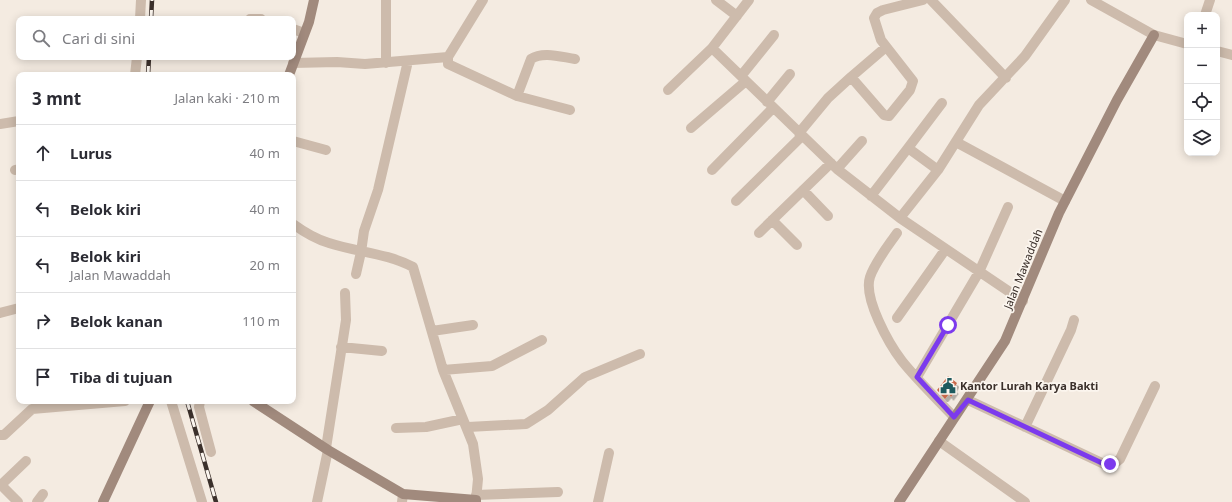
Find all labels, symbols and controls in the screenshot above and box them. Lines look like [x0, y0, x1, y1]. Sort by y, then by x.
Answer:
map controls [1184, 12, 1220, 156]
button: + [1184, 12, 1220, 48]
search box [16, 16, 296, 60]
icon: search [30, 27, 52, 49]
text: Cari di sini [62, 28, 135, 48]
button: − [1184, 48, 1220, 84]
button: locate [1184, 84, 1220, 120]
text: 3 mnt [32, 87, 81, 110]
text: Jalan kaki · 210 m [174, 89, 280, 107]
button: layers [1184, 120, 1220, 156]
icon: ahead [32, 142, 54, 164]
text: Lurus [70, 143, 112, 163]
text: 40 m [250, 144, 280, 162]
icon: left [32, 198, 54, 220]
text: Belok kiri [70, 199, 141, 219]
text: 40 m [250, 200, 280, 218]
street label: Jalan Mawaddah [999, 226, 1045, 312]
text: Belok kiri [70, 246, 141, 266]
icon: left [32, 254, 54, 276]
text: 20 m [250, 256, 280, 274]
text: Jalan Mawaddah [70, 266, 171, 284]
icon: right [32, 310, 54, 332]
text: Belok kanan [70, 311, 163, 331]
text: 110 m [242, 312, 280, 330]
route start [939, 316, 957, 334]
icon: arrive [32, 366, 54, 388]
text: Tiba di tujuan [70, 367, 173, 387]
public building icon: Kantor Lurah Karya Bakti [939, 377, 957, 395]
place label: Kantor Lurah Karya Bakti [960, 378, 1098, 393]
route end [1101, 455, 1119, 473]

